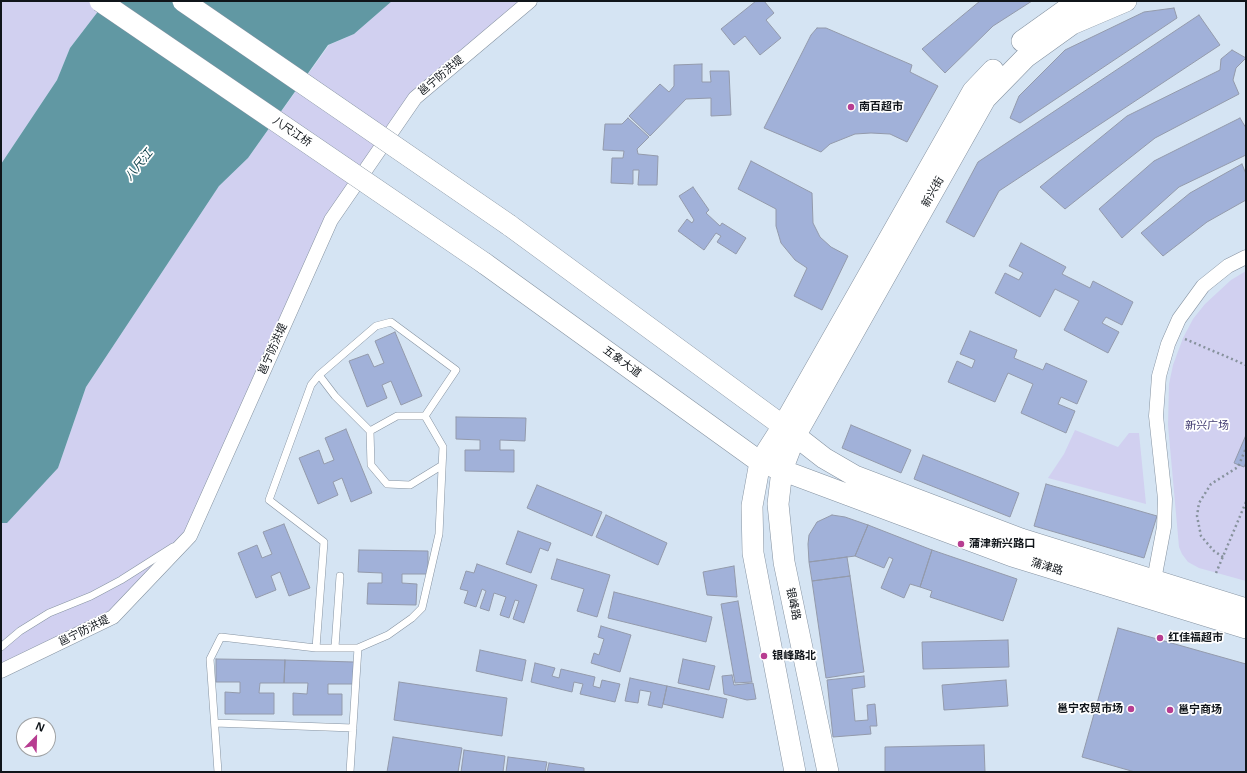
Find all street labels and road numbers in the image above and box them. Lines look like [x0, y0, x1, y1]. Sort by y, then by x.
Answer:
street label: 邕宁防洪堤 [416, 53, 466, 99]
street label: 八尺江桥 [270, 114, 314, 150]
street label: 新兴街 [919, 174, 947, 210]
street label: 邕宁防洪堤 [256, 321, 290, 377]
street label: 五象大道 [600, 344, 644, 380]
street label: 蒲津路 [1029, 556, 1065, 578]
street label: 银峰路 [783, 586, 803, 622]
street label: 邕宁防洪堤 [56, 613, 112, 649]

